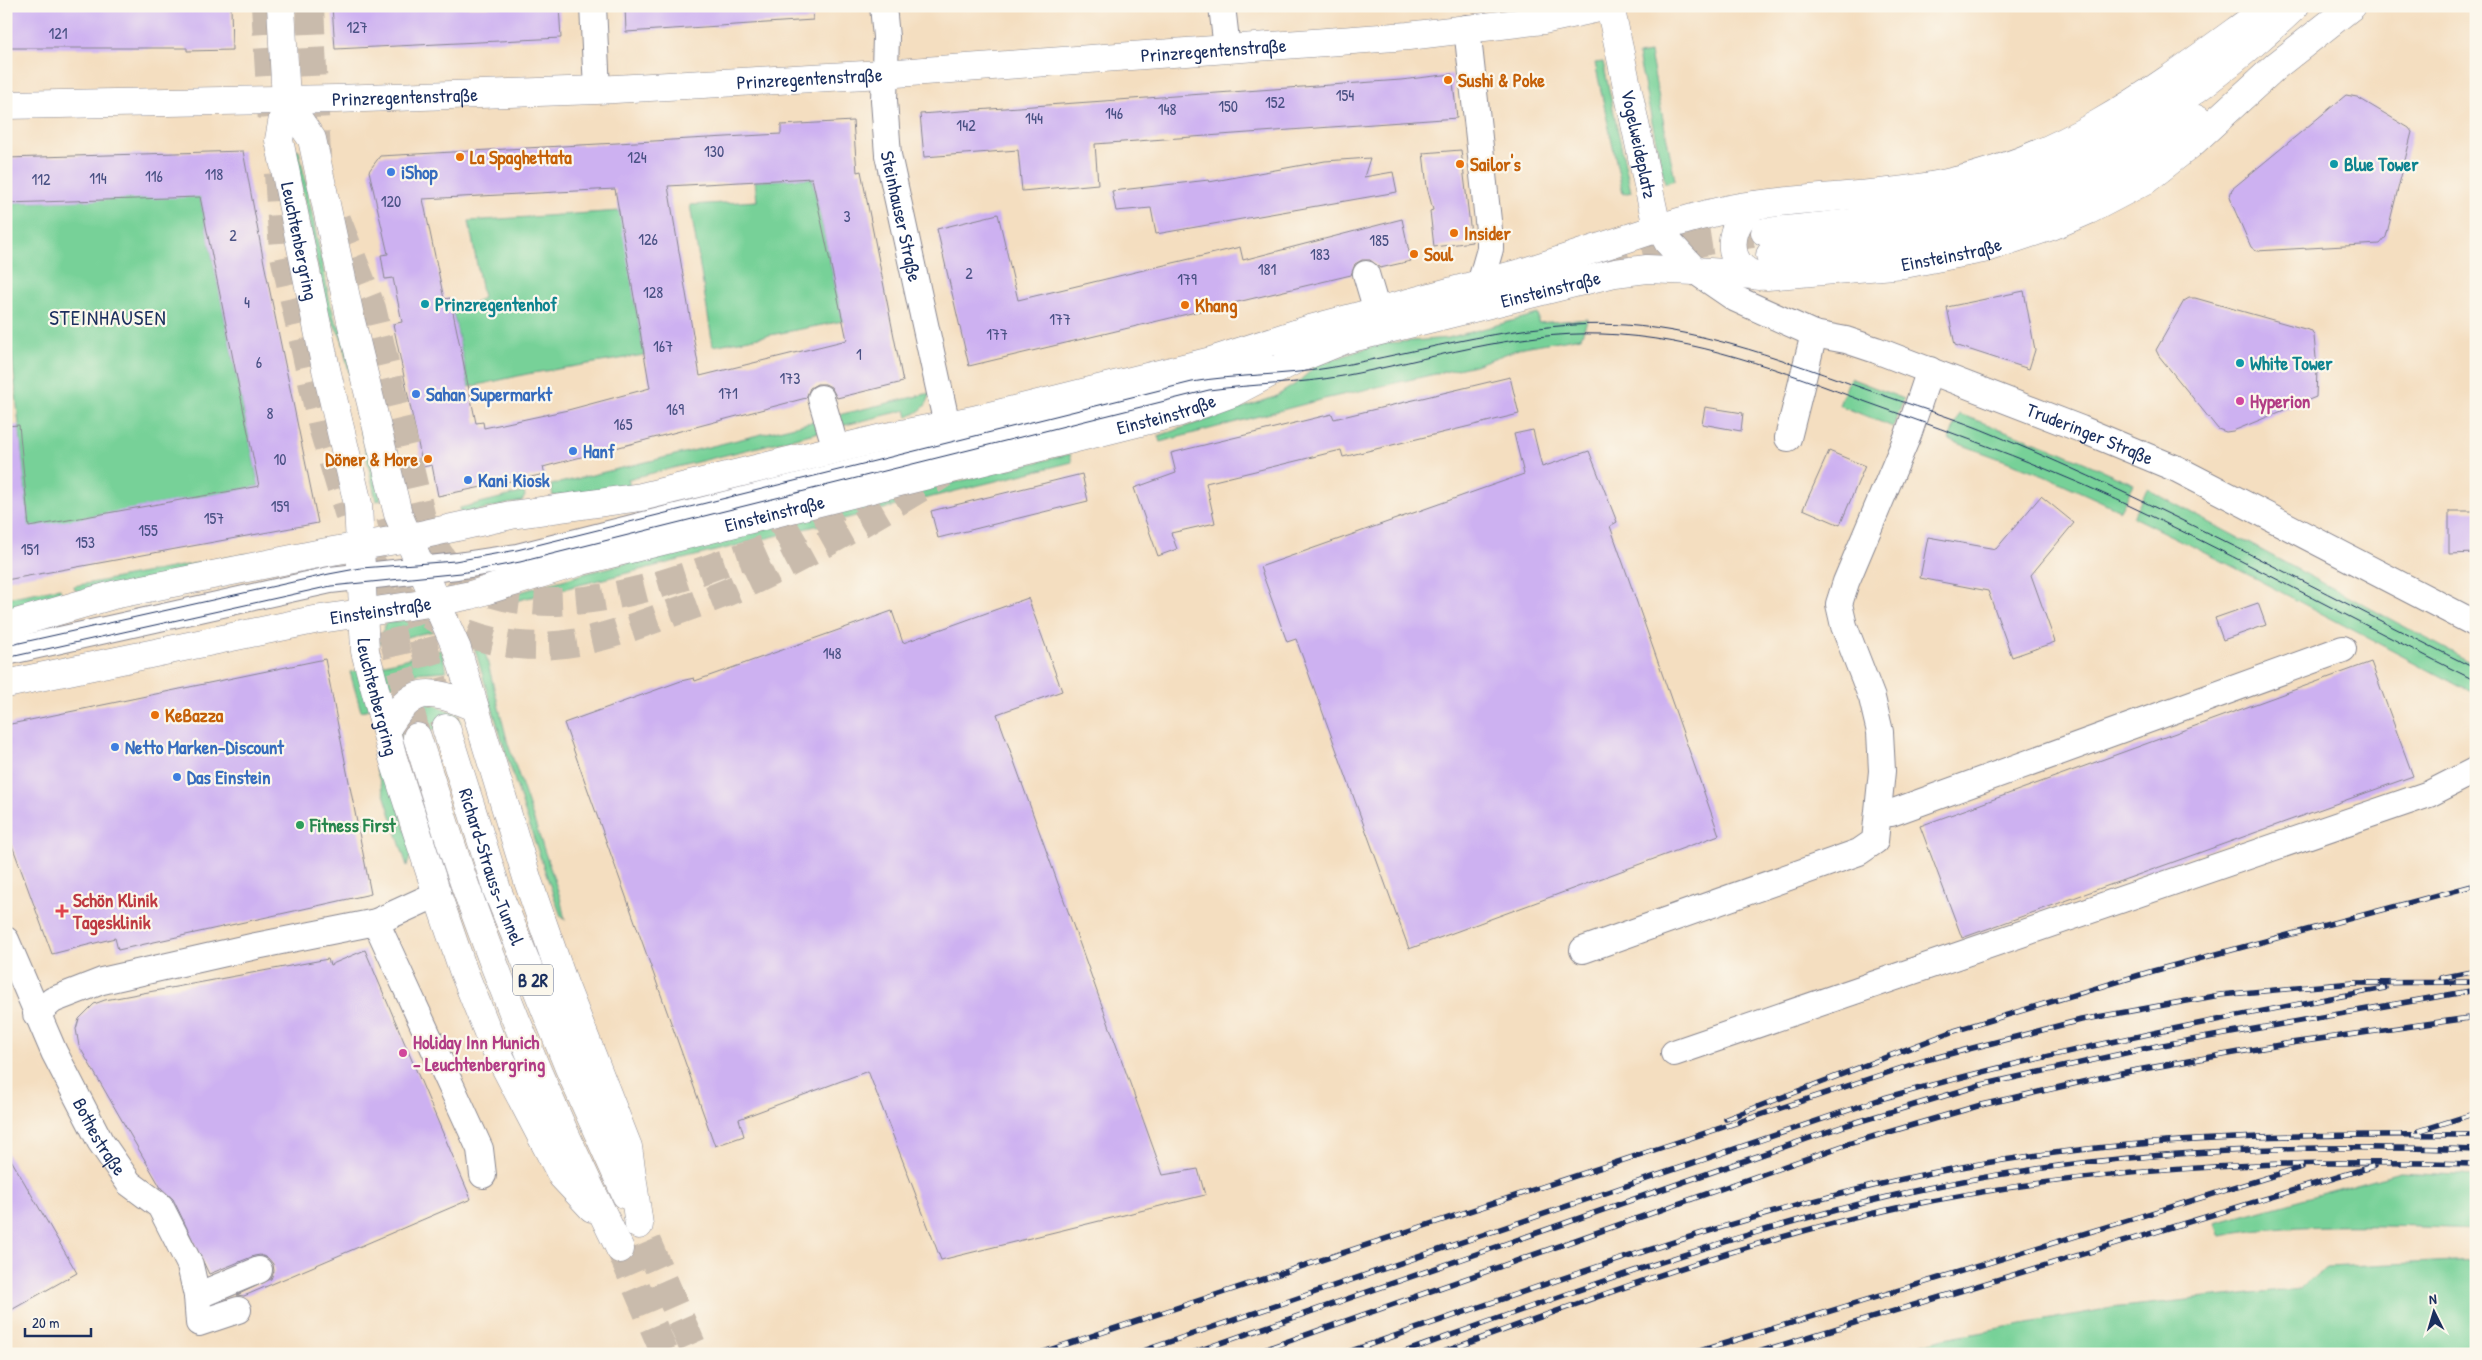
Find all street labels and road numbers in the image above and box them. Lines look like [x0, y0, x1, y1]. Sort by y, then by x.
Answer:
street label: Prinzregentenstraße [1140, 32, 1288, 68]
street label: Prinzregentenstraße [736, 61, 883, 95]
street label: Prinzregentenstraße [332, 81, 479, 112]
street label: Vogelweideplatz [1615, 87, 1663, 201]
street label: Steinhauser Straße [874, 148, 928, 284]
street label: Leuchtenbergring [275, 180, 325, 303]
street label: Einsteinstraße [1899, 231, 2005, 277]
street label: Einsteinstraße [1498, 264, 1603, 314]
street label: Einsteinstraße [1114, 387, 1220, 441]
street label: Truderinger Straße [2023, 396, 2158, 471]
street label: Einsteinstraße [722, 488, 827, 538]
street label: Einsteinstraße [328, 590, 433, 630]
street label: Leuchtenbergring [351, 638, 405, 758]
street label: Richard-Strauss-Tunnel [453, 785, 531, 950]
road number: B 2R [513, 964, 553, 996]
street label: Bothestraße [67, 1093, 133, 1181]

